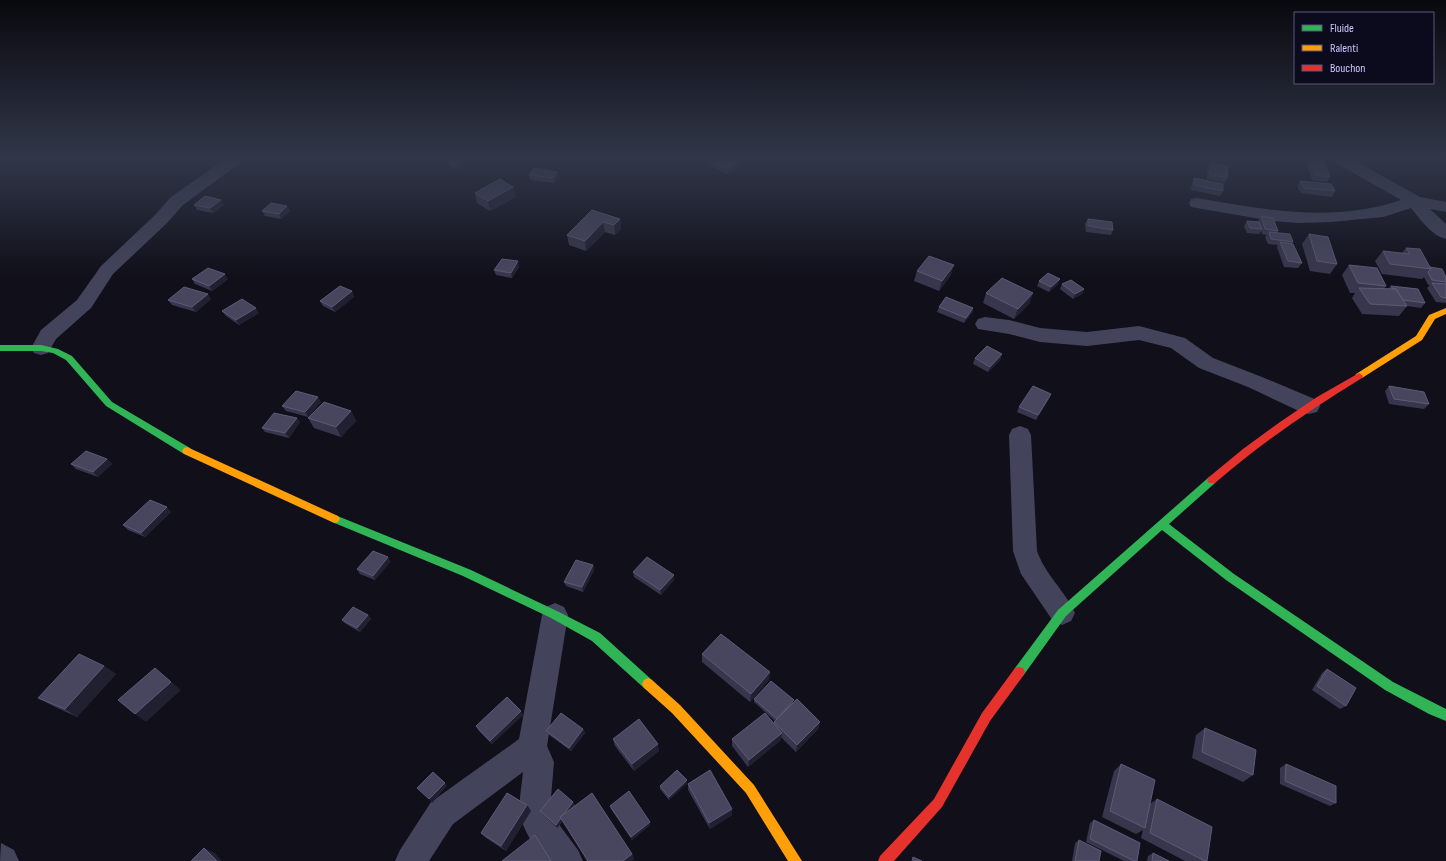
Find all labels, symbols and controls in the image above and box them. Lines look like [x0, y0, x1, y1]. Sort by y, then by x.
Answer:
legend [1294, 12, 1434, 84]
text: Fluide [1330, 21, 1354, 36]
text: Ralenti [1330, 41, 1358, 56]
text: Bouchon [1330, 61, 1365, 76]

